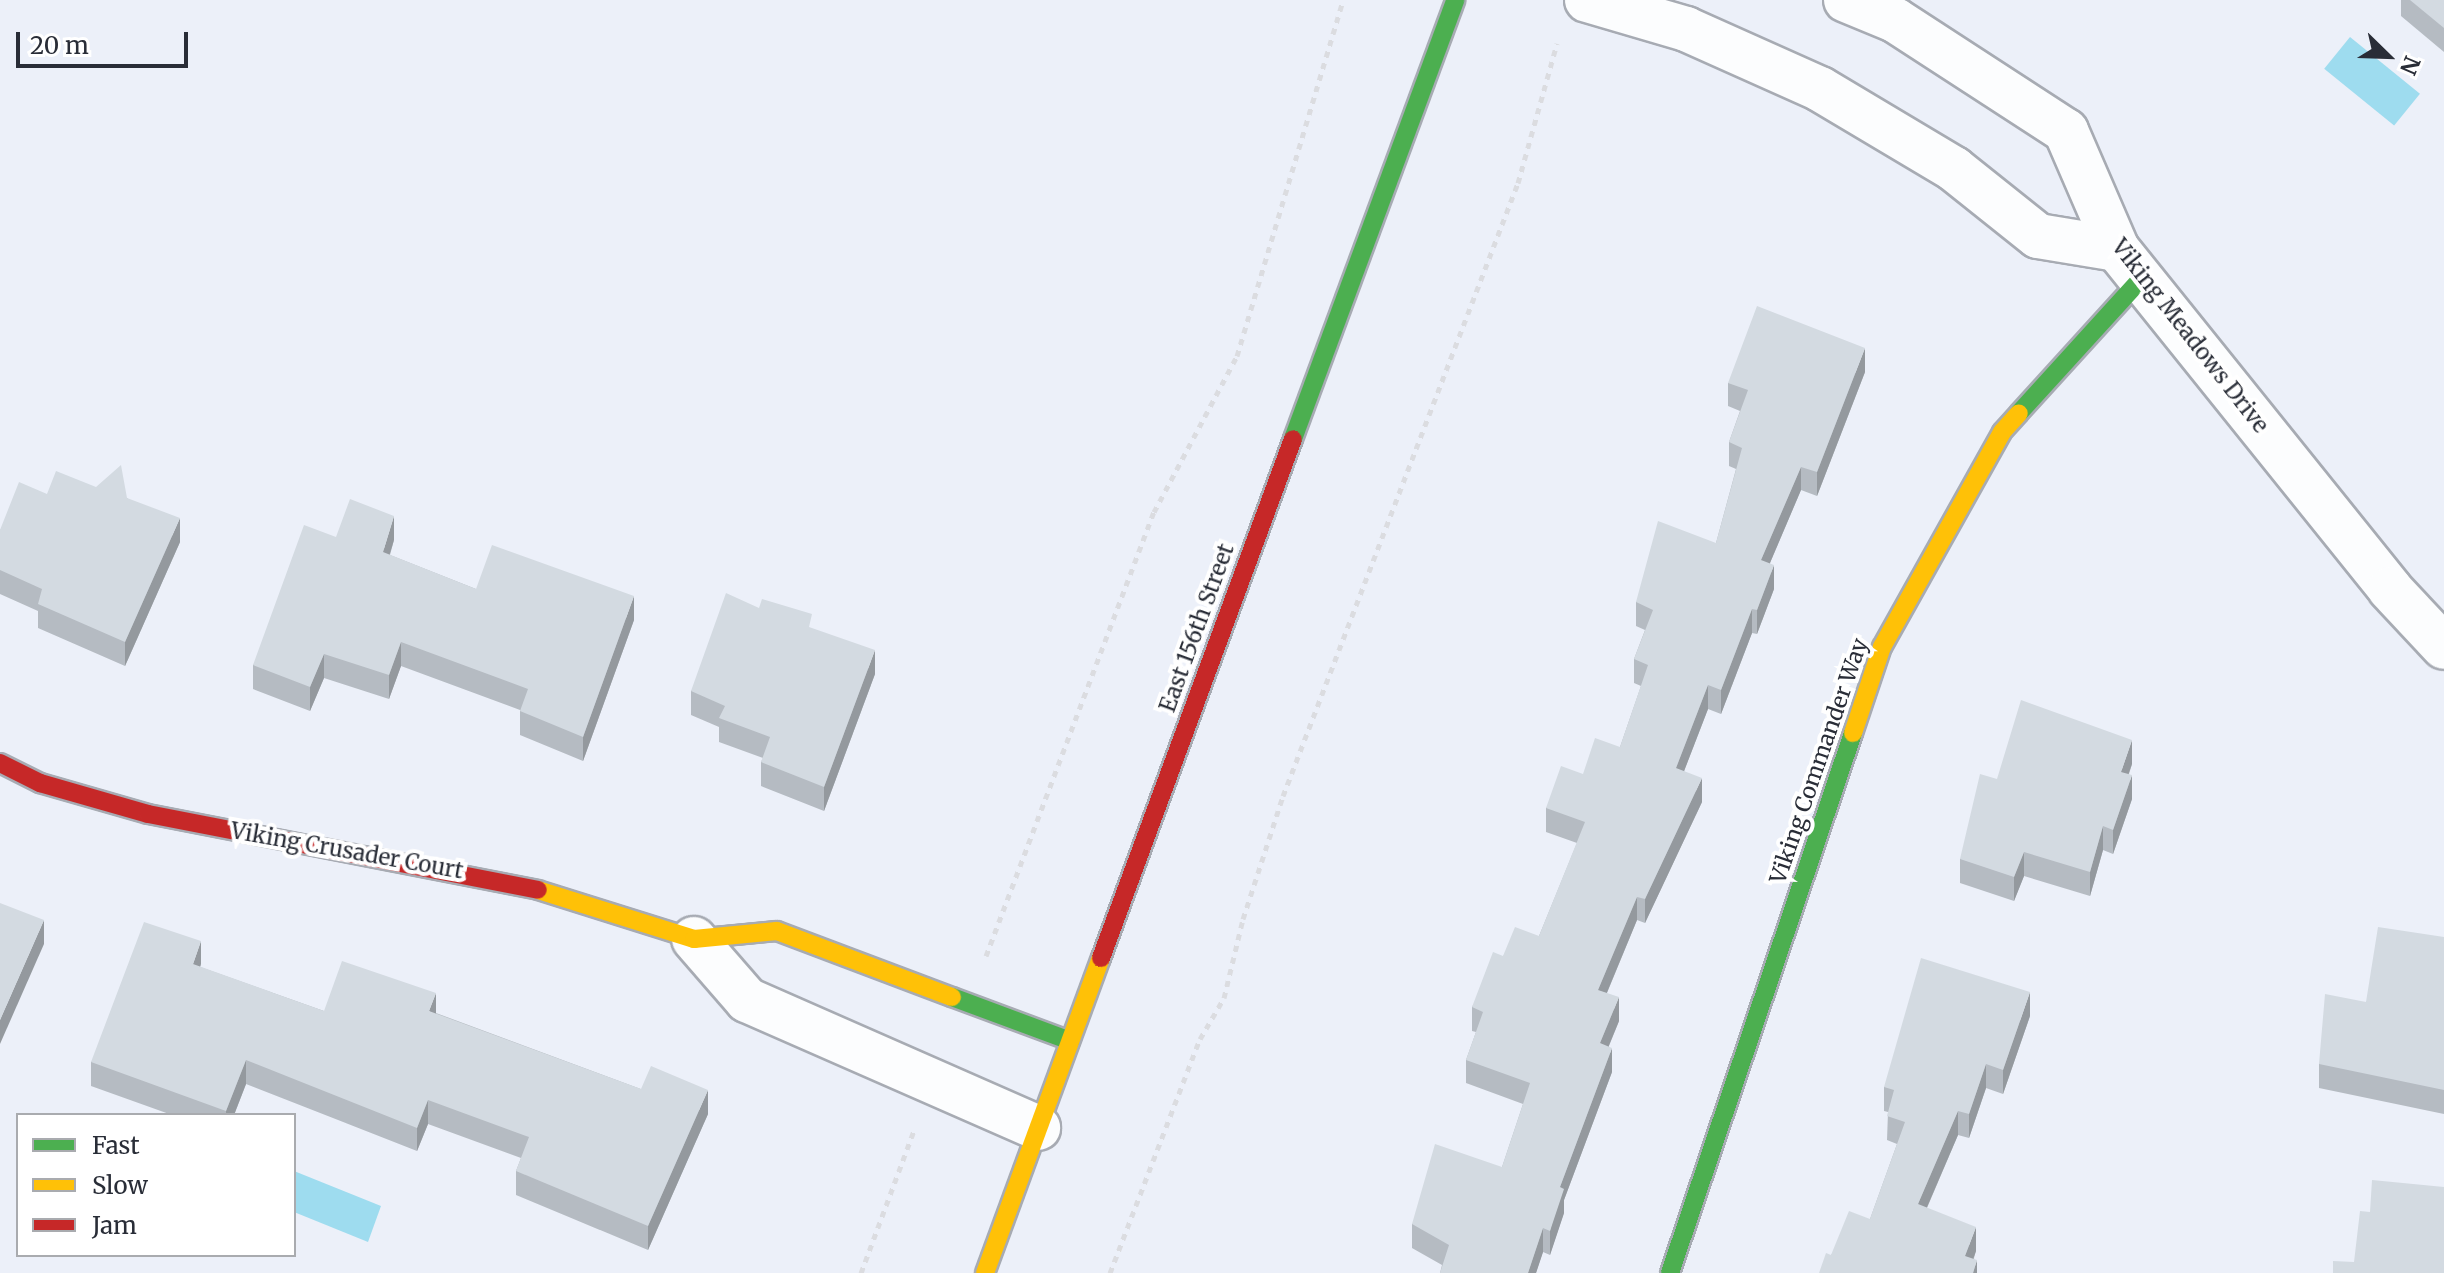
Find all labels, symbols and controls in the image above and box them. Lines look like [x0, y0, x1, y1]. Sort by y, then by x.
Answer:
scale bar [20, 16, 192, 66]
north arrow [2348, 16, 2428, 96]
text: 20 m [30, 30, 89, 61]
text: N [2394, 52, 2426, 79]
street label: Viking Meadows Drive [2106, 234, 2274, 438]
street label: East 156th Street [1154, 540, 1240, 716]
street label: Viking Commander Way [1765, 635, 1873, 887]
street label: Viking Crusader Court [229, 818, 465, 884]
legend [16, 1113, 296, 1257]
text: Fast [92, 1130, 140, 1161]
text: Slow [92, 1170, 148, 1201]
text: Jam [92, 1210, 137, 1241]

